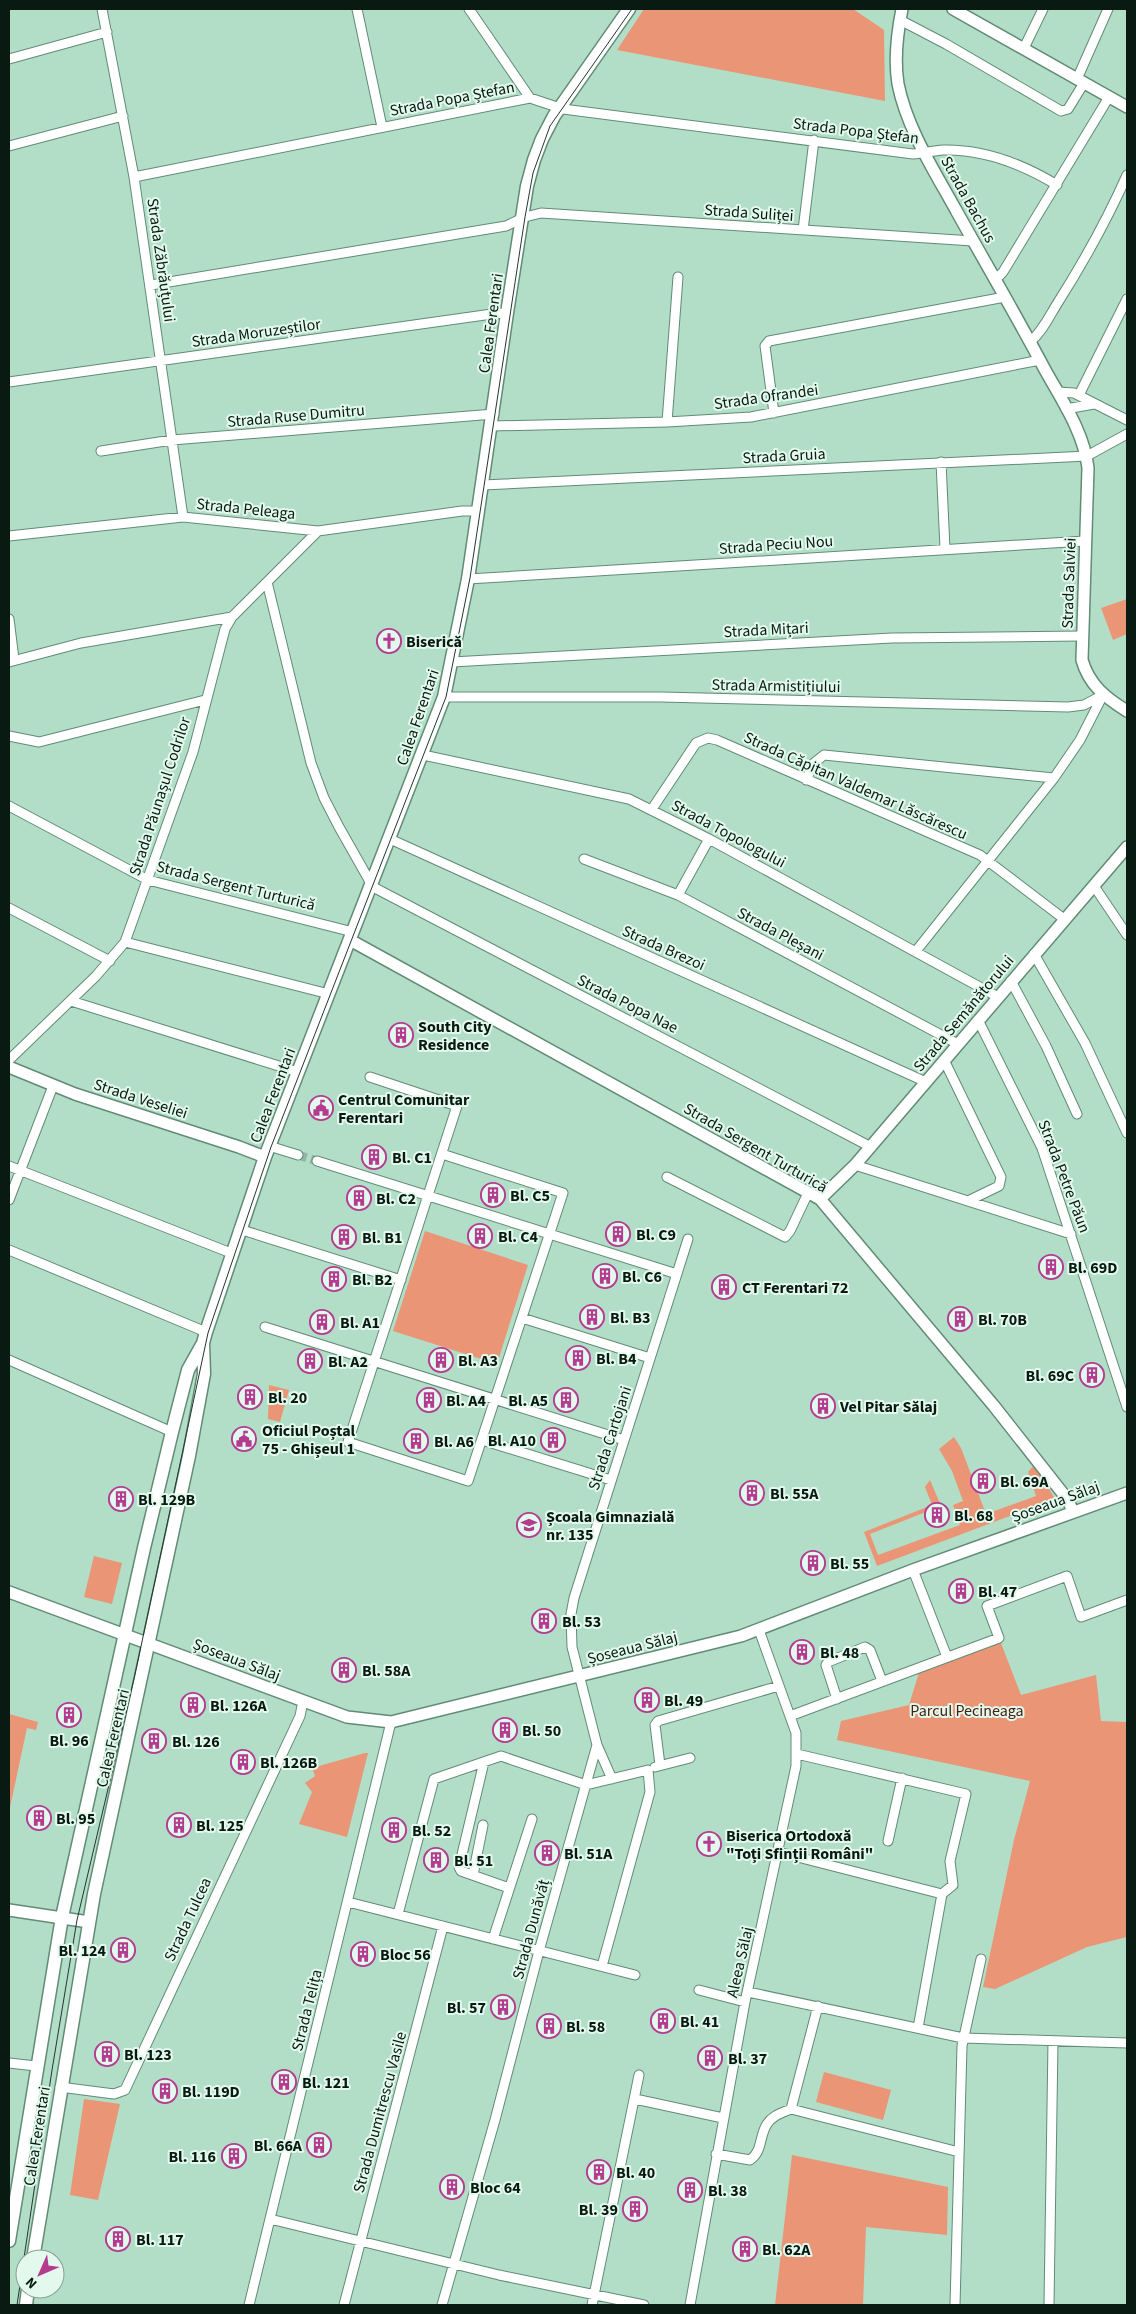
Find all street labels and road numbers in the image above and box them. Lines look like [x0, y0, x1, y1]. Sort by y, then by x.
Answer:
street label: Strada Popa Ștefan [388, 76, 516, 122]
street label: Strada Popa Ștefan [792, 112, 920, 150]
street label: Strada Bachus [935, 152, 1001, 247]
street label: Strada Zăbrăuțului [141, 197, 181, 324]
street label: Strada Suliței [704, 199, 794, 227]
street label: Calea Ferentari [473, 272, 509, 374]
street label: Strada Moruzeștilor [190, 313, 323, 353]
street label: Strada Ofrandei [713, 379, 820, 415]
street label: Strada Ruse Dumitru [226, 399, 366, 433]
street label: Strada Gruia [742, 443, 826, 469]
street label: Strada Peleaga [195, 493, 296, 525]
street label: Strada Peciu Nou [718, 530, 834, 560]
street label: Strada Salviei [1056, 537, 1082, 629]
street label: Strada Mițari [723, 617, 809, 643]
street label: Calea Ferentari [391, 666, 445, 768]
street label: Strada Armistițiului [711, 674, 841, 698]
street label: Strada Păunașul Codrilor [124, 714, 196, 879]
street label: Strada Căpitan Valdemar Lăscărescu [740, 726, 971, 845]
street label: Strada Topologului [667, 794, 790, 873]
street label: Strada Sergent Turturică [154, 856, 317, 916]
street label: Strada Pleșani [733, 902, 828, 966]
street label: Strada Brezoi [618, 920, 709, 976]
street label: Strada Semănătorului [908, 951, 1019, 1077]
street label: Strada Popa Nae [573, 969, 682, 1039]
street label: Calea Ferentari [245, 1044, 301, 1146]
street label: Strada Veseliei [91, 1073, 190, 1124]
street label: Strada Sergent Turturică [679, 1098, 832, 1198]
street label: Strada Petre Păun [1032, 1117, 1096, 1236]
street label: Strada Cartojani [583, 1383, 637, 1493]
street label: Șoseaua Sălaj [1008, 1476, 1102, 1528]
street label: Șoseaua Sălaj [585, 1626, 680, 1670]
street label: Șoseaua Sălaj [190, 1633, 284, 1687]
street label: Calea Ferentari [91, 1687, 135, 1790]
street label: Strada Tulcea [159, 1874, 217, 1965]
street label: Strada Dunăvăț [507, 1876, 555, 1982]
street label: Aleea Sălaj [721, 1924, 759, 2000]
street label: Strada Telița [286, 1967, 328, 2053]
street label: Strada Dumitrescu Vasile [348, 2029, 412, 2195]
street label: Calea Ferentari [18, 2085, 56, 2188]

